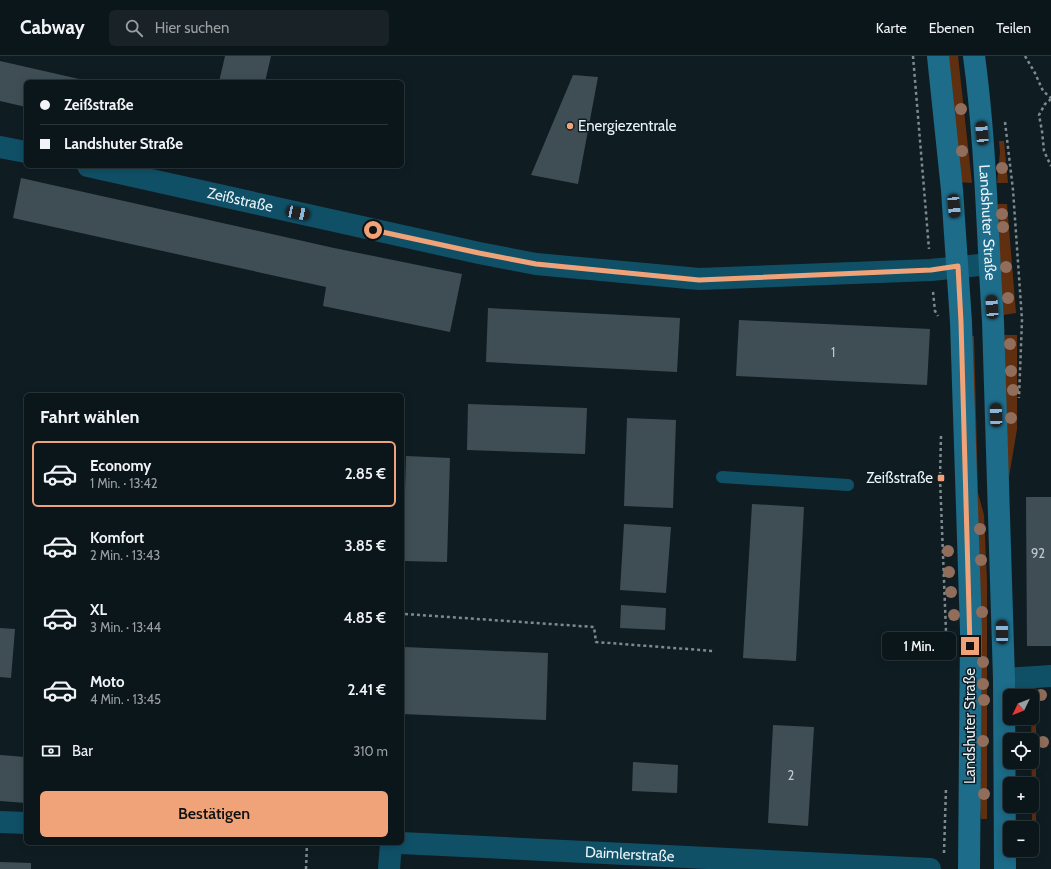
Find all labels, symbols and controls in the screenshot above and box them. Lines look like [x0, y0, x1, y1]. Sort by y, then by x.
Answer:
search box [109, 10, 389, 46]
text: Cabway [20, 16, 85, 39]
icon: search [123, 17, 145, 39]
text: Hier suchen [155, 19, 229, 37]
text: Karte [876, 19, 907, 37]
text: Ebenen [929, 19, 974, 37]
text: Teilen [996, 19, 1031, 37]
text: Zeißstraße [64, 96, 134, 114]
place label: Energiezentrale [578, 117, 677, 135]
marker: Energiezentrale [565, 121, 575, 131]
car [975, 121, 989, 145]
text: Landshuter Straße [64, 135, 183, 153]
street label: Landshuter Straße [975, 164, 1000, 281]
street label: Zeißstraße [206, 184, 275, 216]
car [947, 194, 961, 218]
car [285, 205, 311, 221]
route start [364, 221, 382, 239]
car [985, 295, 999, 319]
house number: 1 [831, 344, 835, 360]
car [990, 403, 1002, 427]
text: Fahrt wählen [40, 406, 140, 428]
icon: car [42, 456, 78, 492]
text: Economy [90, 457, 151, 475]
text: 2.85 € [345, 465, 386, 483]
place label: Zeißstraße [866, 469, 933, 487]
marker: Zeißstraße [936, 473, 946, 483]
text: 1 Min. · 13:42 [90, 475, 158, 491]
icon: car [42, 528, 78, 564]
text: Komfort [90, 529, 144, 547]
text: 3.85 € [344, 537, 386, 555]
house number: 92 [1031, 545, 1045, 561]
text: 2 Min. · 13:43 [90, 547, 160, 563]
icon: car [42, 600, 78, 636]
text: XL [90, 601, 107, 619]
text: 4.85 € [344, 609, 386, 627]
text: 3 Min. · 13:44 [90, 619, 161, 635]
car [996, 620, 1008, 644]
callout: 1 Min. [882, 632, 956, 660]
route end [961, 637, 979, 655]
text: 1 Min. [903, 638, 935, 654]
street label: Landshuter Straße [961, 668, 979, 784]
icon: car [42, 672, 78, 708]
text: Moto [90, 673, 124, 691]
text: 2.41 € [347, 681, 386, 699]
north arrow [1003, 689, 1039, 725]
map controls [1003, 689, 1039, 857]
text: 4 Min. · 13:45 [90, 691, 161, 707]
button: locate [1003, 733, 1039, 769]
icon: cash [40, 740, 62, 762]
text: Bar [72, 742, 93, 760]
text: 310 m [353, 743, 388, 759]
house number: 2 [788, 767, 795, 783]
button: + [1003, 777, 1039, 813]
button: Bestätigen [40, 791, 388, 837]
button: − [1003, 821, 1039, 857]
street label: Daimlerstraße [585, 843, 675, 865]

